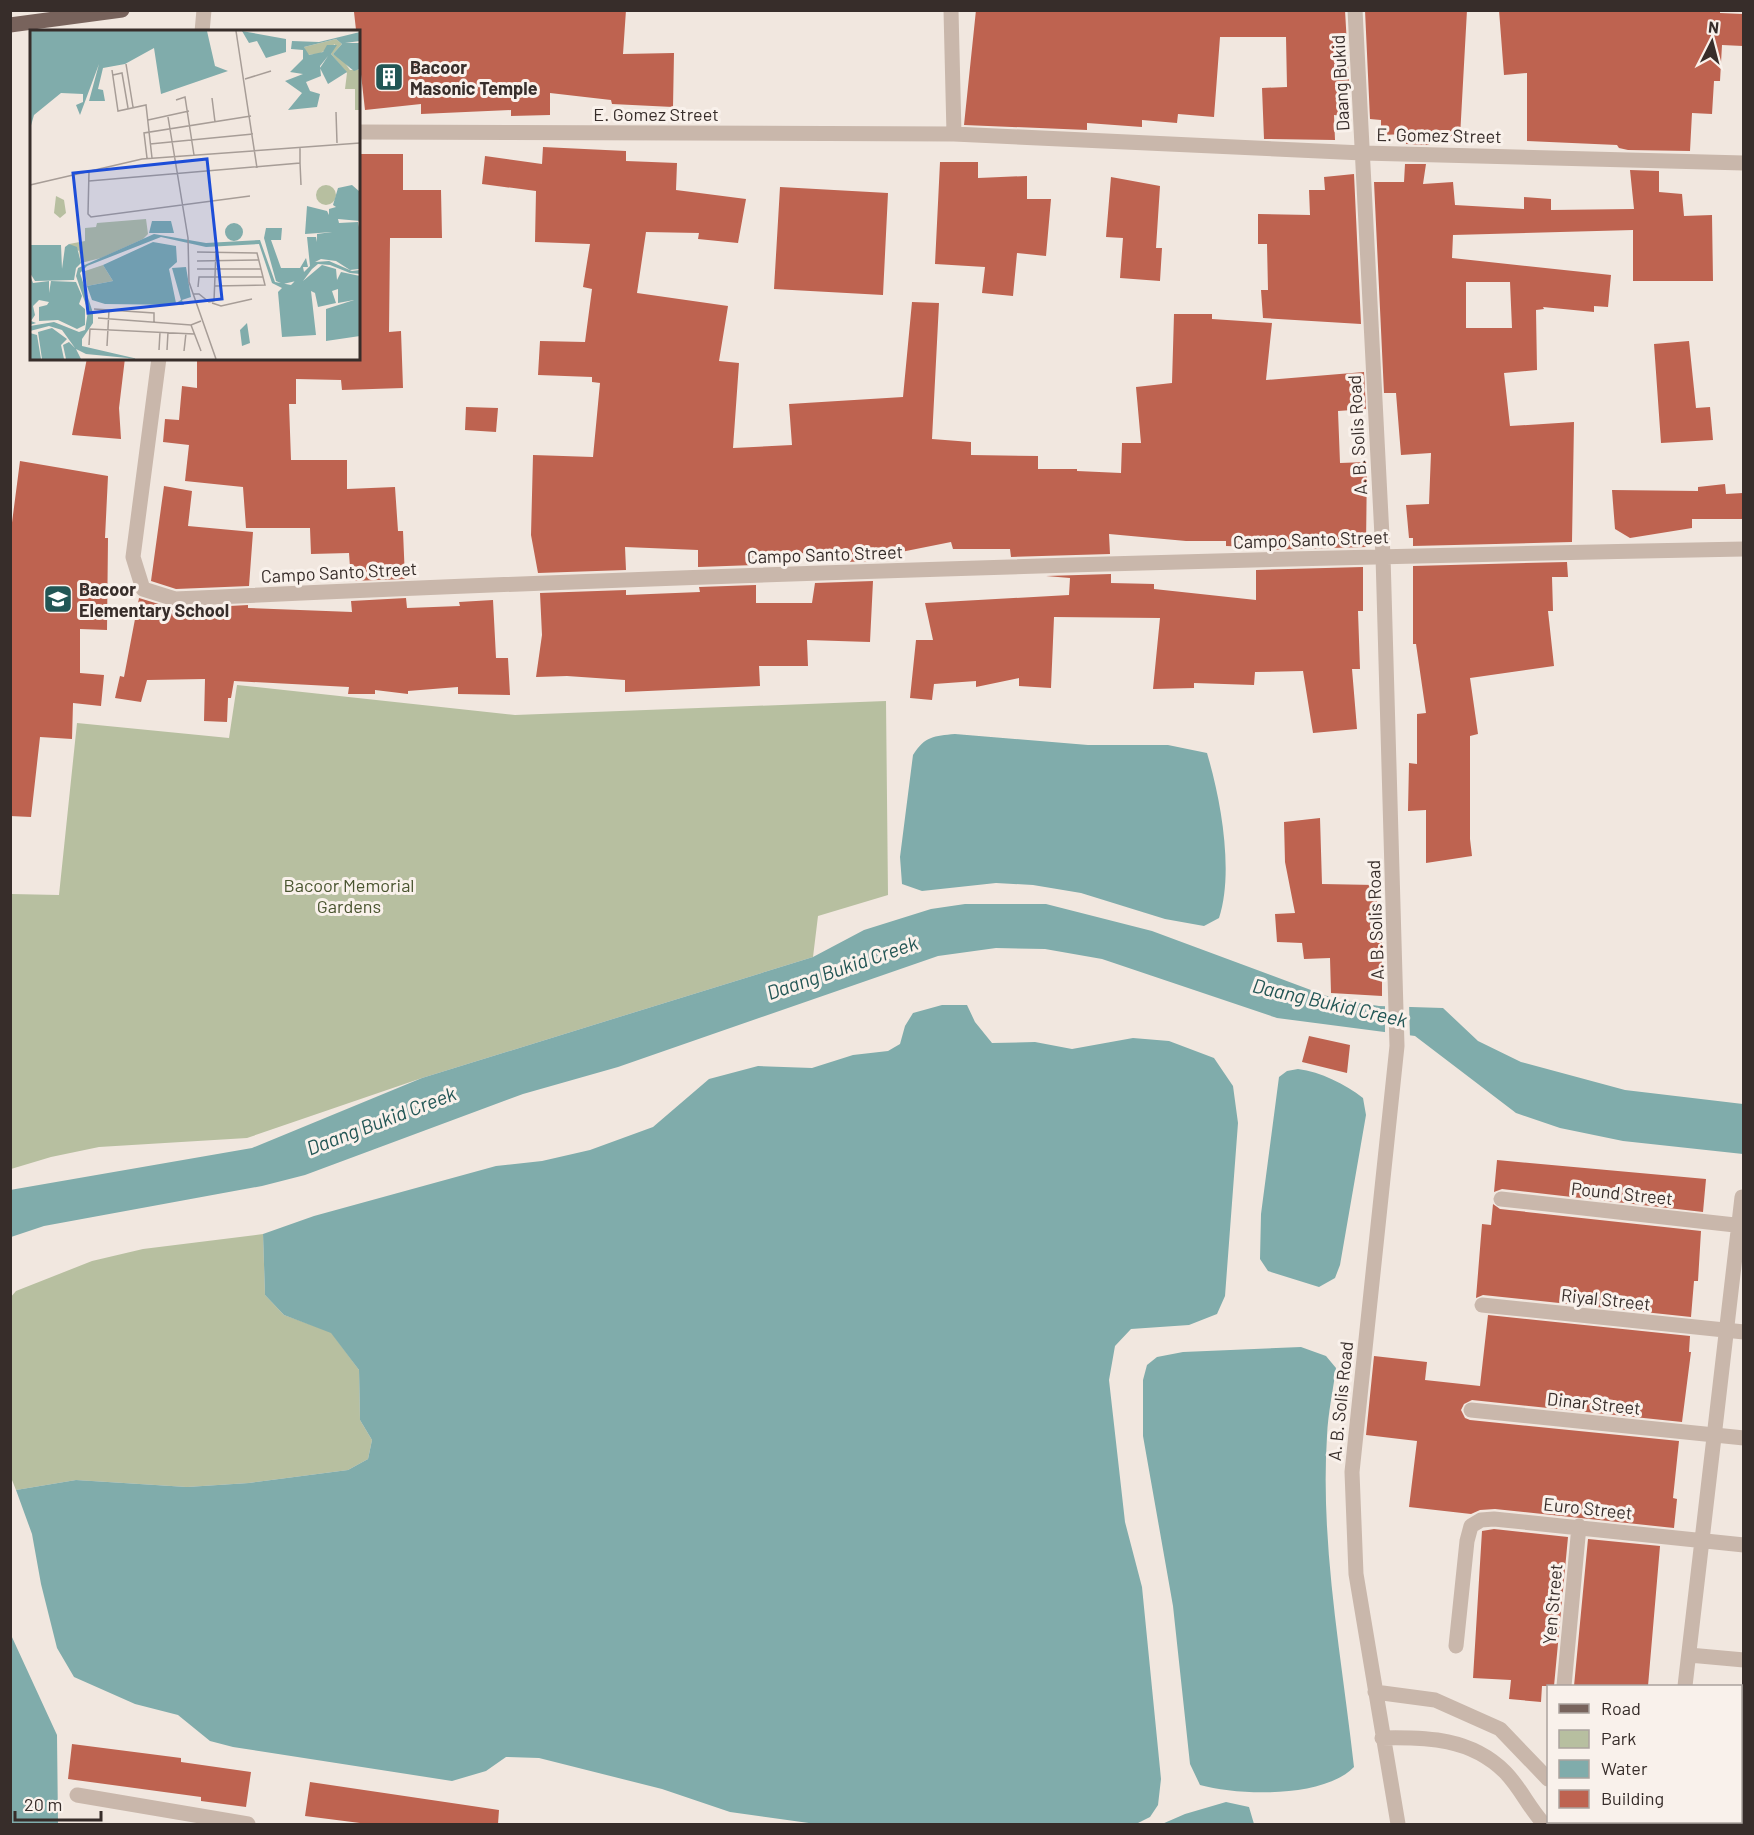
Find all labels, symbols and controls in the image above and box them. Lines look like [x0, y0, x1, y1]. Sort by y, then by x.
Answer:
north arrow [1682, 12, 1742, 72]
text: N [1707, 17, 1720, 37]
inset map [30, 30, 360, 360]
street label: Daang Bukid [1326, 34, 1354, 132]
place label: Bacoor Masonic Temple [410, 56, 538, 99]
building icon: Bacoor Masonic Temple [373, 61, 405, 93]
street label: E. Gomez Street [593, 103, 719, 125]
street label: E. Gomez Street [1376, 123, 1502, 147]
street label: A. B. Solis Road [1343, 374, 1371, 496]
street label: Campo Santo Street [1233, 525, 1389, 553]
street label: Campo Santo Street [747, 540, 903, 568]
street label: Campo Santo Street [260, 557, 418, 587]
place label: Bacoor Elementary School [79, 578, 229, 621]
school or university icon: Bacoor Elementary School [42, 583, 74, 615]
street label: A. B. Solis Road [1362, 860, 1388, 980]
park label: Bacoor Memorial Gardens [284, 874, 414, 917]
water label: Daang Bukid Creek [763, 930, 921, 1004]
water label: Daang Bukid Creek [1250, 973, 1410, 1032]
water label: Daang Bukid Creek [303, 1080, 459, 1160]
street label: Pound Street [1570, 1177, 1674, 1209]
street label: Riyal Street [1560, 1283, 1652, 1315]
street label: A. B. Solis Road [1323, 1340, 1357, 1462]
street label: Dinar Street [1546, 1387, 1642, 1419]
street label: Euro Street [1542, 1492, 1634, 1524]
street label: Yen Street [1538, 1563, 1566, 1645]
legend [1547, 1685, 1742, 1823]
text: Road [1601, 1697, 1641, 1719]
text: Park [1601, 1727, 1636, 1749]
text: Water [1601, 1757, 1648, 1779]
scale bar [15, 1784, 100, 1822]
text: Building [1601, 1787, 1664, 1809]
text: 20 m [24, 1793, 62, 1815]

